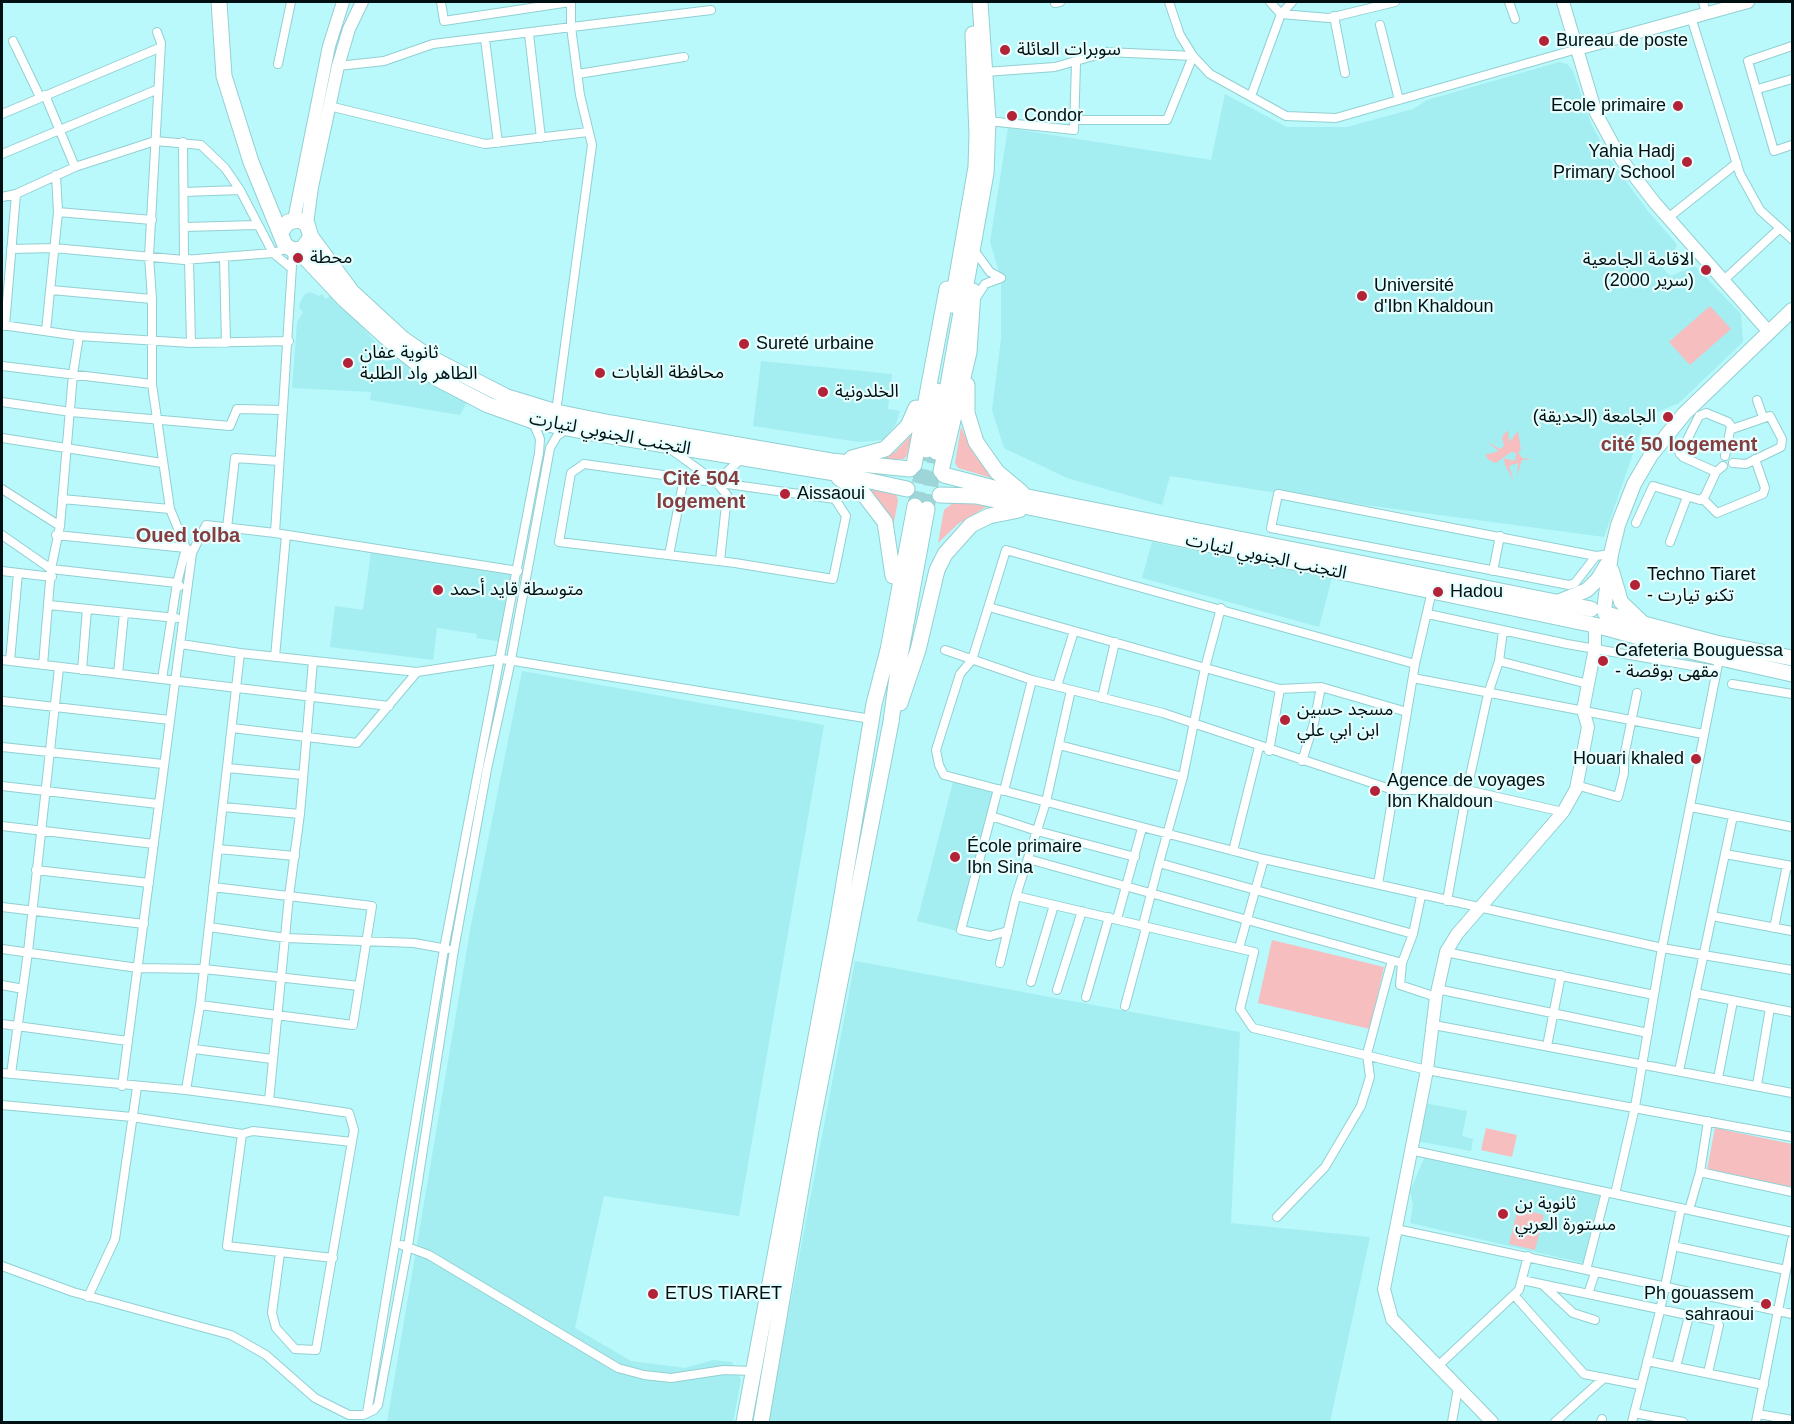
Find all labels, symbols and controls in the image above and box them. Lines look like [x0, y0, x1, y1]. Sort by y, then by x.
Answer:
place label: Bureau de poste [1556, 30, 1688, 52]
marker: Bureau de poste [1537, 34, 1551, 48]
place label: سوبرات العائلة [1017, 39, 1121, 61]
marker: سوبرات العائلة [998, 43, 1012, 57]
place label: Ecole primaire [1551, 95, 1666, 117]
marker: Ecole primaire [1671, 99, 1685, 113]
place label: Condor [1024, 105, 1083, 127]
marker: Condor [1005, 109, 1019, 123]
place label: Yahia Hadj Primary School [1553, 141, 1675, 184]
marker: Yahia Hadj Primary School [1680, 155, 1694, 169]
place label: محطة [310, 247, 352, 269]
place label: الاقامة الجامعية (2000 سرير) [1583, 249, 1694, 292]
marker: محطة [291, 251, 305, 265]
marker: الاقامة الجامعية (2000 سرير) [1699, 263, 1713, 277]
place label: Université d'Ibn Khaldoun [1374, 275, 1494, 318]
marker: Université d'Ibn Khaldoun [1355, 289, 1369, 303]
place label: Sureté urbaine [756, 333, 874, 355]
marker: Sureté urbaine [737, 337, 751, 351]
place label: ثانوية عفان الطاهر واد الطلبة [360, 342, 477, 385]
marker: ثانوية عفان الطاهر واد الطلبة [341, 356, 355, 370]
place label: محافظة الغابات [612, 362, 724, 384]
marker: محافظة الغابات [593, 366, 607, 380]
place label: الخلدونية [835, 381, 899, 403]
marker: الخلدونية [816, 385, 830, 399]
place label: الجامعة (الحديقة) [1533, 406, 1656, 428]
street label: التجنب الجنوبي لتيارت [527, 408, 693, 460]
marker: الجامعة (الحديقة) [1661, 410, 1675, 424]
district label: cité 50 logement [1601, 433, 1757, 457]
district label: Cité 504 logement [657, 467, 745, 514]
place label: Aissaoui [797, 483, 865, 505]
marker: Aissaoui [778, 487, 792, 501]
district label: Oued tolba [136, 524, 240, 548]
street label: التجنب الجنوبي لتيارت [1184, 529, 1348, 585]
place label: Techno Tiaret - تكنو تيارت [1647, 564, 1755, 606]
marker: Techno Tiaret - تكنو تيارت [1628, 578, 1642, 592]
place label: متوسطة قايد أحمد [450, 579, 583, 601]
place label: Hadou [1450, 581, 1503, 603]
marker: متوسطة قايد أحمد [431, 583, 445, 597]
marker: Hadou [1431, 585, 1445, 599]
place label: Cafeteria Bouguessa - مقهى بوقصة [1615, 640, 1783, 682]
marker: Cafeteria Bouguessa - مقهى بوقصة [1596, 654, 1610, 668]
place label: مسجد حسين ابن ابي علي [1297, 699, 1394, 742]
marker: مسجد حسين ابن ابي علي [1278, 713, 1292, 727]
place label: Houari khaled [1573, 748, 1684, 770]
marker: Houari khaled [1689, 752, 1703, 766]
place label: Agence de voyages Ibn Khaldoun [1387, 770, 1545, 812]
marker: Agence de voyages Ibn Khaldoun [1368, 784, 1382, 798]
place label: École primaire Ibn Sina [967, 836, 1082, 878]
marker: École primaire Ibn Sina [948, 850, 962, 864]
place label: ثانوية بن مستورة العربي [1515, 1193, 1616, 1236]
marker: ثانوية بن مستورة العربي [1496, 1207, 1510, 1221]
place label: ETUS TIARET [665, 1283, 782, 1305]
place label: Ph gouassem sahraoui [1644, 1283, 1754, 1326]
marker: ETUS TIARET [646, 1287, 660, 1301]
marker: Ph gouassem sahraoui [1759, 1297, 1773, 1311]

